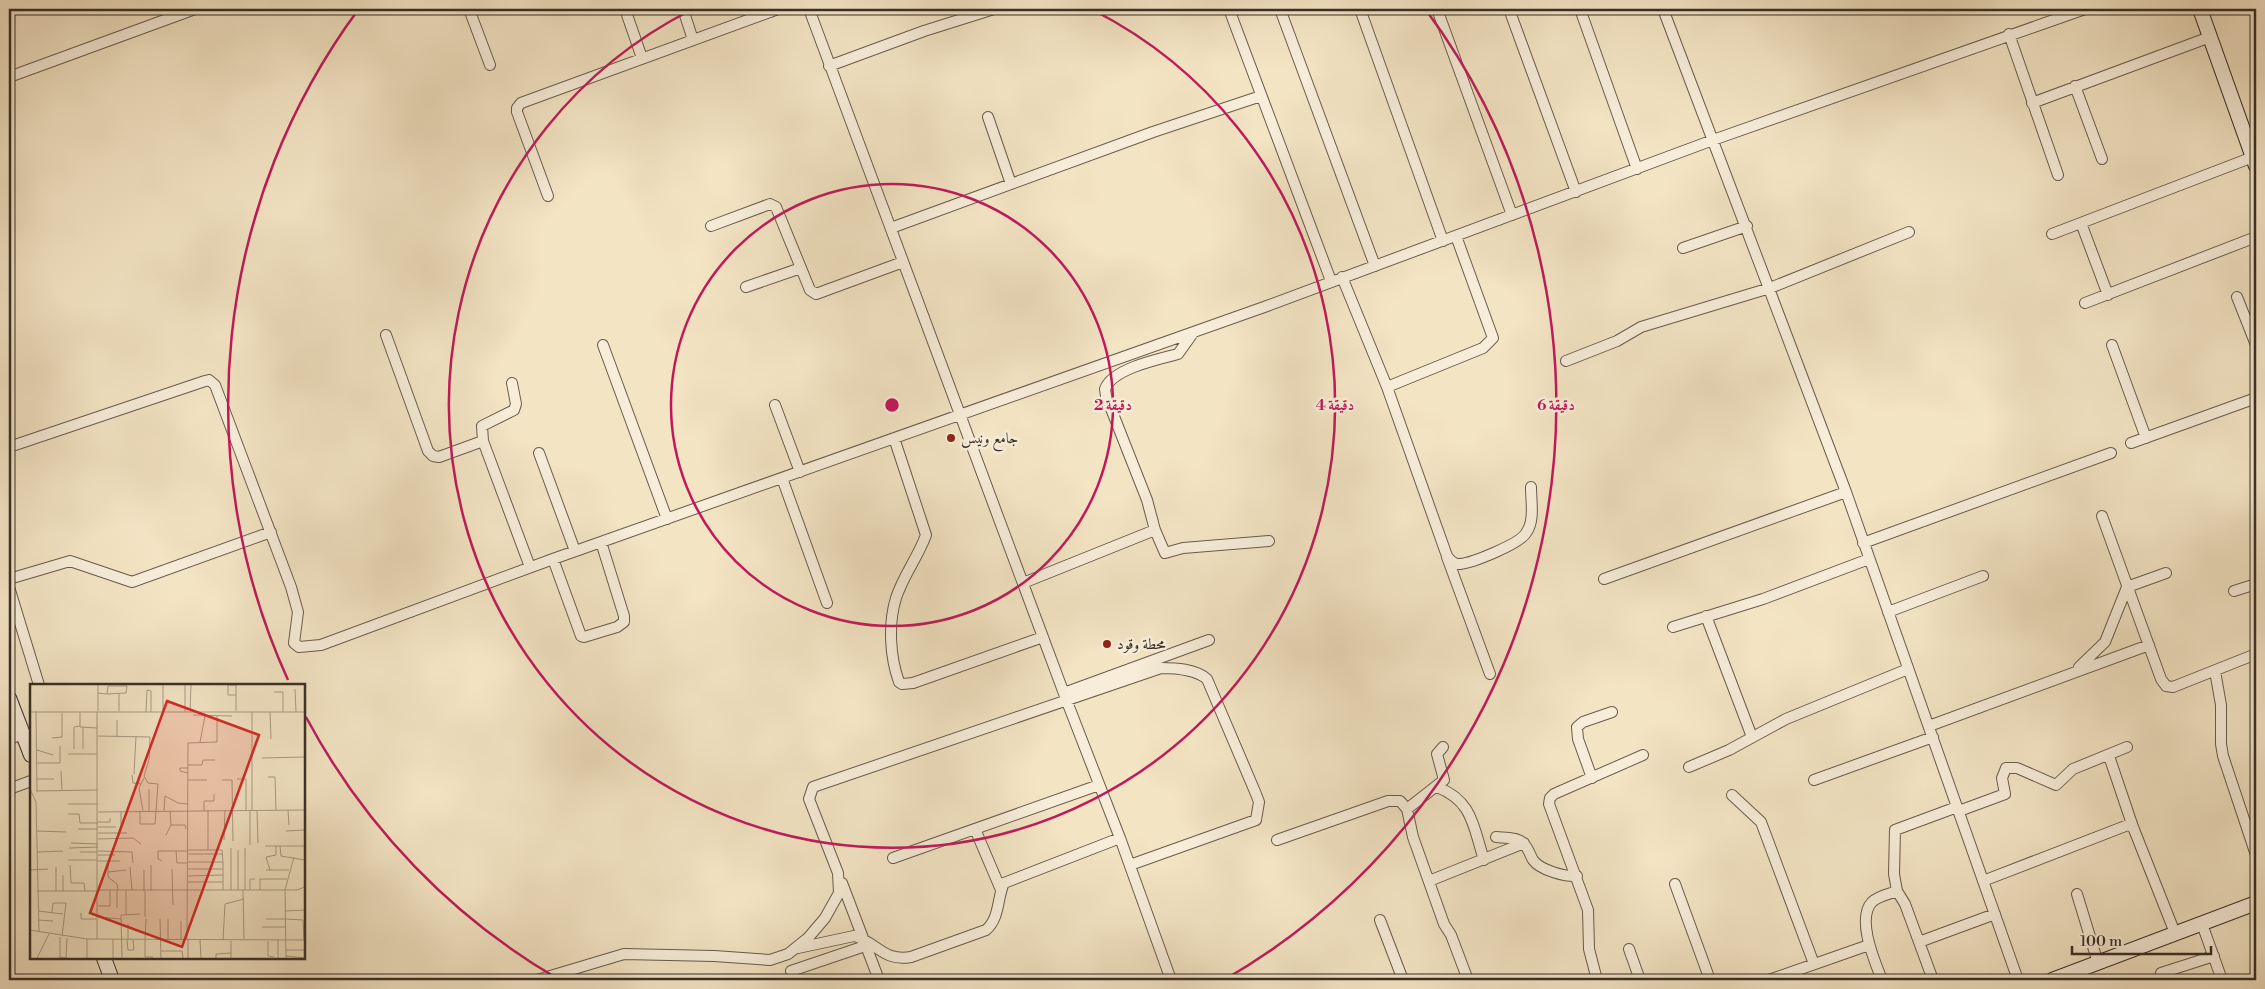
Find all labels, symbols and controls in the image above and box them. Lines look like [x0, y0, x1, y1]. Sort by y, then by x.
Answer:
centre of rings [883, 396, 901, 414]
text: 2 دقيقة [1094, 396, 1132, 415]
text: 4 دقيقة [1316, 396, 1354, 415]
text: 6 دقيقة [1537, 396, 1575, 415]
place label: جامع ونيس [961, 429, 1018, 452]
marker: جامع ونيس [945, 432, 957, 444]
place label: محطة وقود [1117, 635, 1165, 654]
marker: محطة وقود [1101, 638, 1113, 650]
inset map [30, 684, 305, 959]
scale bar [2072, 924, 2211, 956]
text: 100 m [2080, 932, 2122, 951]

